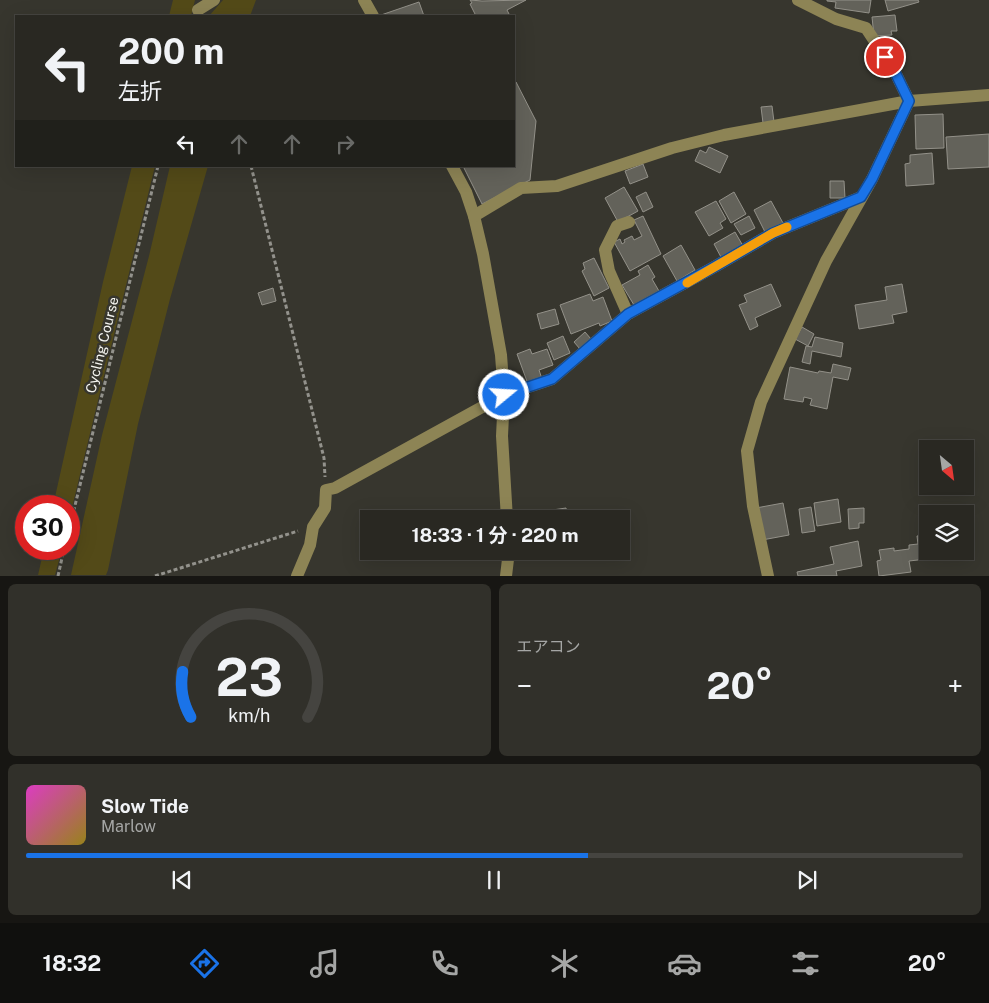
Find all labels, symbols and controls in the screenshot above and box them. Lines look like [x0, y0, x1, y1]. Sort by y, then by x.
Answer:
text: 200 m [118, 31, 224, 72]
icon: left [35, 35, 100, 100]
pin [864, 36, 906, 78]
icon: arrive [871, 43, 899, 71]
text: 左折 [118, 78, 162, 104]
icon: left [172, 130, 200, 158]
icon: ahead [225, 130, 253, 158]
icon: ahead [278, 130, 306, 158]
icon: right [331, 130, 359, 158]
street label: Cycling Course [82, 295, 122, 395]
position arrow [477, 368, 529, 420]
north arrow [919, 440, 974, 495]
map controls [919, 440, 974, 560]
speed limit sign: 30 [15, 495, 80, 560]
button: layers [919, 505, 974, 560]
text: 18:33 · 1 分 · 220 m [411, 524, 579, 546]
text: エアコン [517, 637, 581, 656]
text: 23 [215, 647, 283, 708]
text: 20° [706, 663, 773, 708]
text: − [517, 669, 532, 702]
text: + [947, 669, 963, 702]
text: km/h [228, 705, 270, 726]
text: Slow Tide [101, 795, 189, 817]
text: Marlow [101, 817, 156, 836]
icon: previous [168, 866, 196, 894]
icon: pause [480, 866, 508, 894]
icon: next [793, 866, 821, 894]
icon: directions [187, 946, 222, 981]
icon: music [307, 946, 342, 981]
icon: phone [427, 946, 462, 981]
icon: climate [547, 946, 582, 981]
icon: car [667, 946, 702, 981]
icon: filters [788, 946, 823, 981]
text: 18:32 [43, 950, 101, 976]
text: 20° [908, 950, 946, 976]

